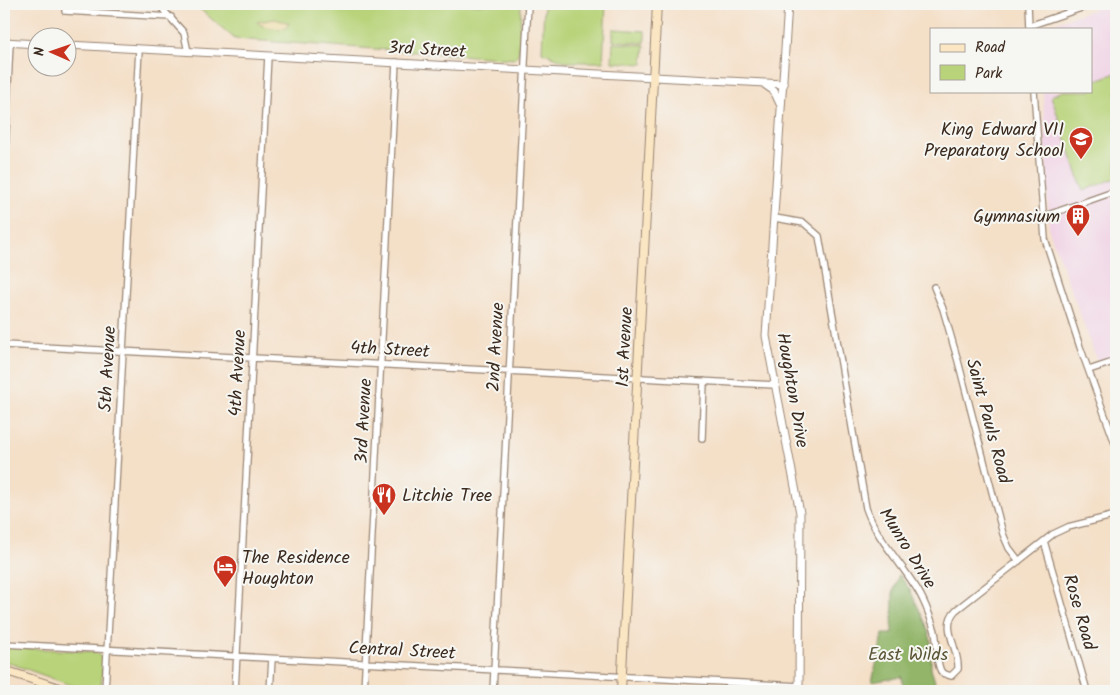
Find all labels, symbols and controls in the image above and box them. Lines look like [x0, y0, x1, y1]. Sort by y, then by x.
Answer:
north arrow [28, 28, 78, 78]
legend [930, 28, 1092, 92]
street label: 3rd Street [387, 34, 468, 67]
text: Road [975, 36, 1006, 60]
text: N [29, 47, 51, 56]
text: Park [975, 62, 1003, 86]
place label: King Edward VII Preparatory School [924, 116, 1065, 166]
school or university icon: King Edward VII Preparatory School [1068, 126, 1094, 160]
place label: Gymnasium [973, 203, 1060, 232]
building icon: Gymnasium [1065, 203, 1091, 237]
street label: 2nd Avenue [480, 302, 513, 392]
street label: 1st Avenue [609, 306, 642, 388]
street label: 5th Avenue [92, 325, 125, 413]
street label: 4th Avenue [222, 329, 255, 417]
street label: Houghton Drive [767, 330, 816, 450]
street label: 4th Street [350, 334, 431, 367]
street label: Saint Pauls Road [957, 356, 1018, 488]
street label: 3rd Avenue [348, 378, 381, 464]
restaurant icon: Litchie Tree [371, 482, 397, 516]
place label: Litchie Tree [402, 482, 492, 511]
street label: Munro Drive [870, 502, 943, 595]
place label: The Residence Houghton [242, 544, 350, 594]
hotel icon: The Residence Houghton [212, 554, 238, 588]
street label: Rose Road [1054, 571, 1103, 655]
street label: Central Street [348, 634, 457, 669]
park label: East Wilds [868, 641, 948, 670]

